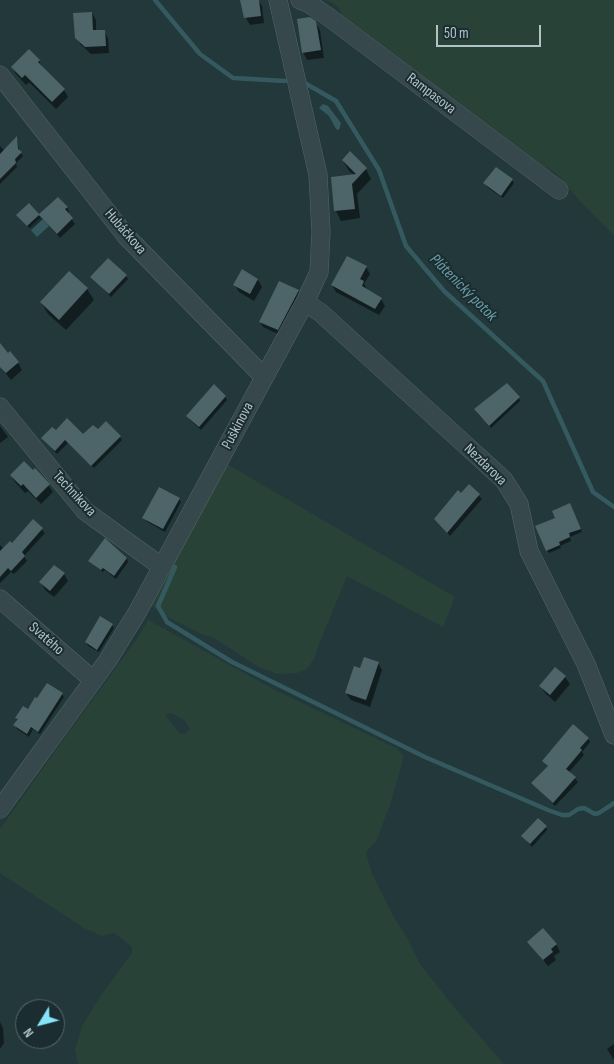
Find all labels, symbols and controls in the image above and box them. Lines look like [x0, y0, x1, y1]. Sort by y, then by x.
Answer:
scale bar [439, 15, 544, 47]
text: 50 m [444, 24, 469, 43]
street label: Rampasova [403, 70, 459, 118]
street label: Hubáčkova [100, 205, 150, 259]
water label: Plátenický potok [425, 250, 501, 326]
street label: Puškinova [218, 400, 258, 452]
street label: Nezdarova [460, 440, 510, 490]
street label: Technikova [48, 467, 100, 521]
street label: Svatého [25, 619, 67, 659]
north arrow [15, 999, 65, 1049]
text: N [19, 1025, 37, 1041]

